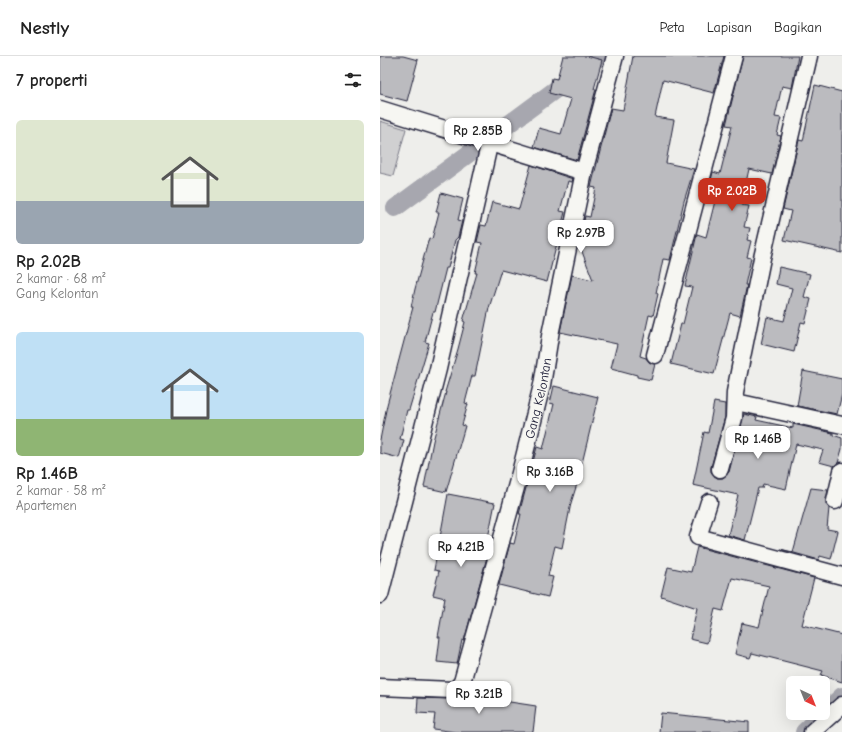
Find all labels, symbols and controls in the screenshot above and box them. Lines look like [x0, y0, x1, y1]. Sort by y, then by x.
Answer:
text: Nestly [20, 17, 69, 39]
text: Peta [660, 19, 685, 36]
text: Lapisan [707, 19, 752, 36]
text: Bagikan [774, 19, 822, 36]
icon: filters [342, 69, 364, 91]
text: 7 properti [16, 71, 88, 90]
pin: Rp 2.85B [437, 118, 519, 152]
text: Rp 2.85B [453, 123, 503, 138]
icon: home [154, 146, 226, 218]
pin: Rp 2.02B [691, 178, 773, 212]
text: Rp 2.02B [707, 183, 757, 198]
pin: Rp 2.97B [540, 220, 622, 254]
text: Rp 2.97B [557, 225, 605, 240]
text: Rp 2.02B [16, 252, 81, 271]
text: 2 kamar · 68 m² [16, 271, 106, 286]
text: Gang Kelontan [16, 286, 98, 301]
street label: Gang Kelontan [521, 357, 554, 440]
icon: home [154, 358, 226, 430]
pin: Rp 1.46B [717, 426, 799, 460]
text: Rp 1.46B [734, 431, 782, 446]
pin: Rp 3.16B [509, 459, 591, 493]
text: Rp 1.46B [16, 464, 78, 483]
text: Rp 3.16B [526, 464, 574, 479]
text: 2 kamar · 58 m² [16, 483, 106, 498]
text: Apartemen [16, 498, 77, 513]
pin: Rp 4.21B [420, 534, 502, 568]
text: Rp 4.21B [438, 539, 484, 554]
north arrow [786, 676, 830, 720]
map controls [786, 676, 830, 720]
pin: Rp 3.21B [438, 681, 520, 715]
text: Rp 3.21B [455, 686, 503, 701]

